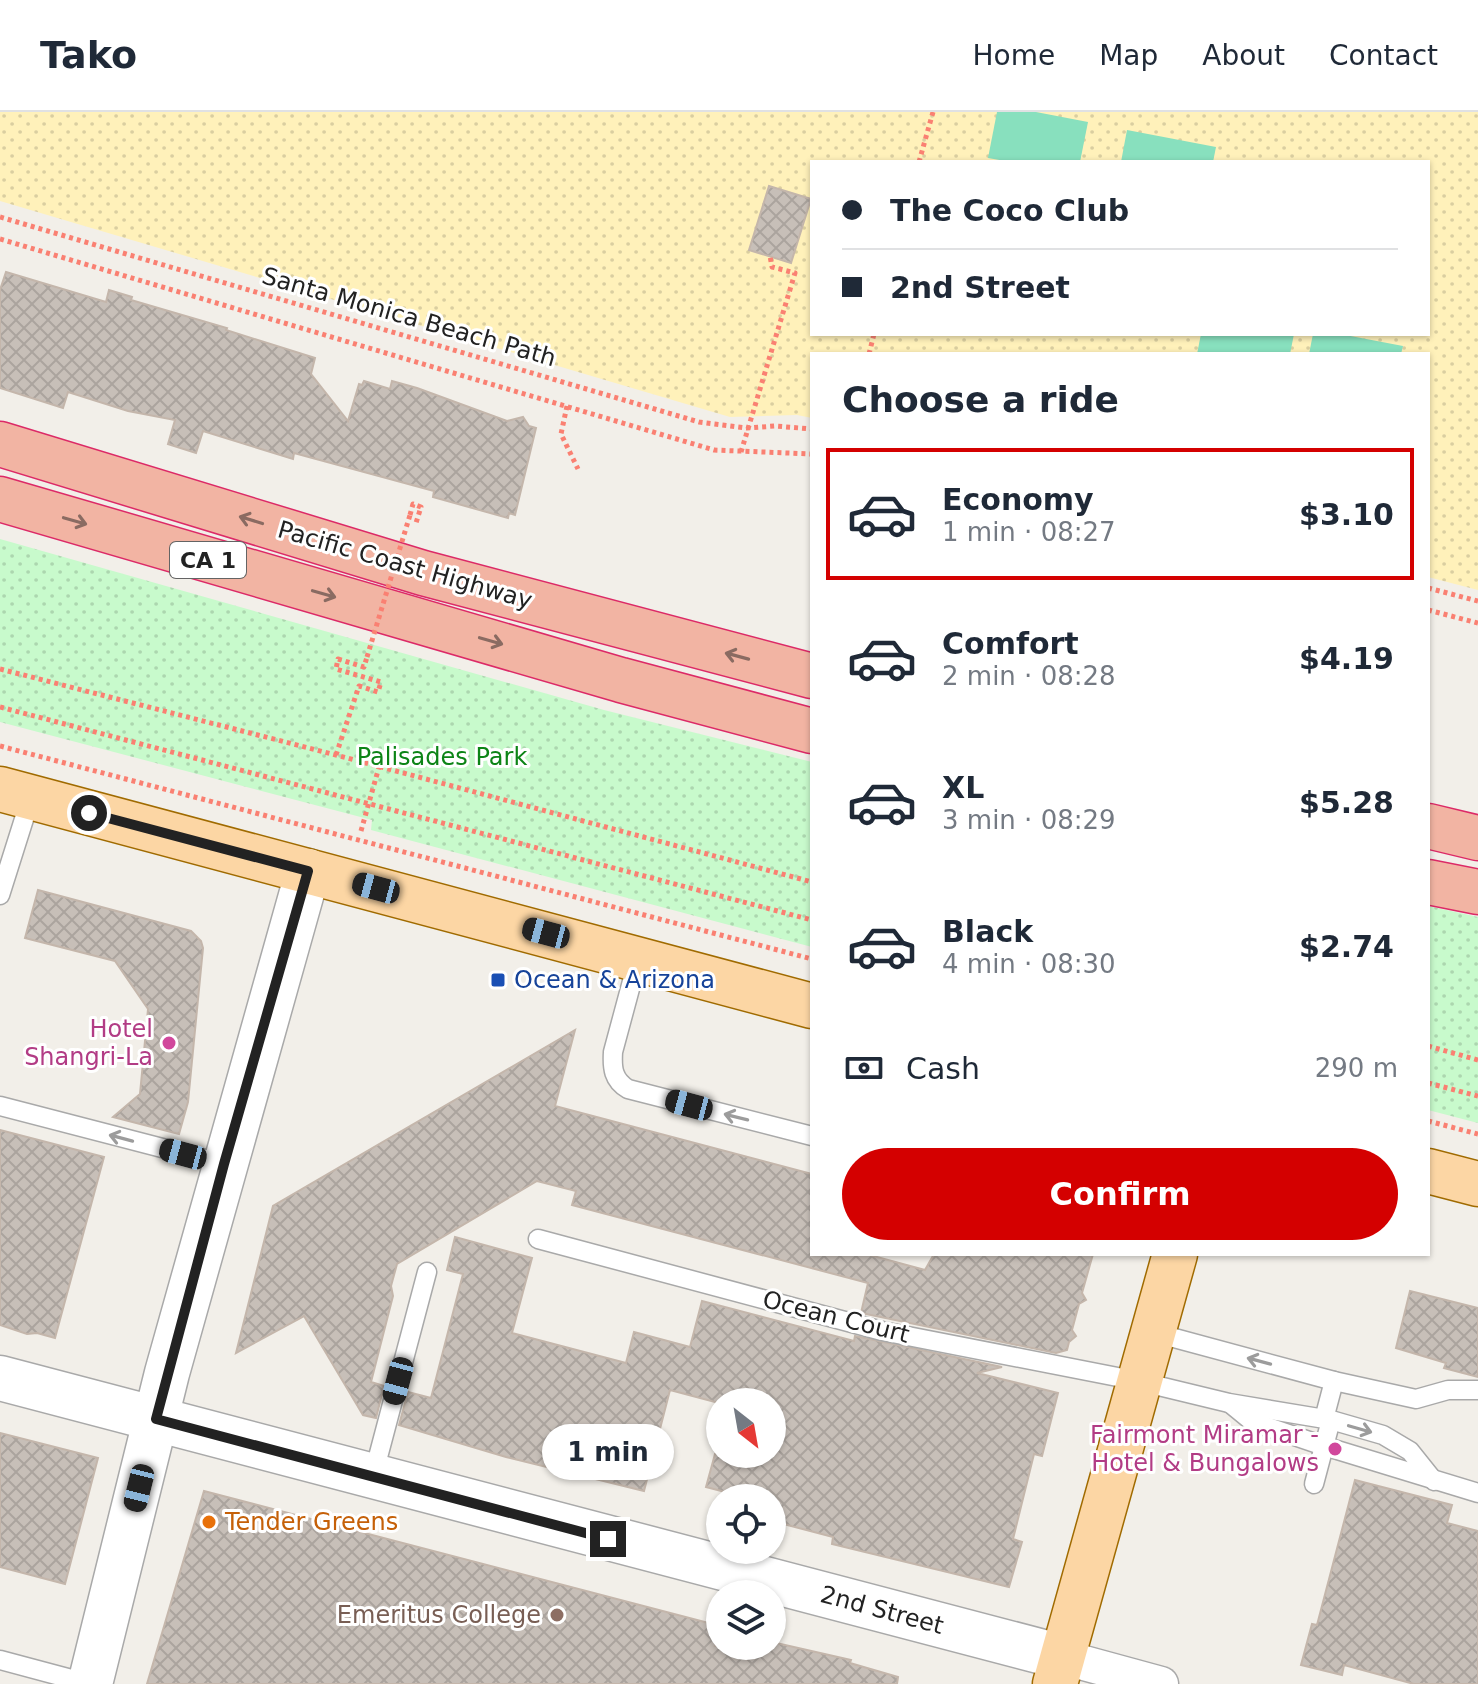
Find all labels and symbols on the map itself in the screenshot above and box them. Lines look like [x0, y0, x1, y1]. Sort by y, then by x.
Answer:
street label: Santa Monica Beach Path [259, 262, 559, 372]
one-way arrow [239, 512, 264, 527]
one-way arrow [61, 514, 87, 529]
street label: Pacific Coast Highway [275, 515, 535, 615]
road number: CA 1 [170, 542, 246, 578]
one-way arrow [311, 587, 337, 602]
one-way arrow [477, 634, 503, 649]
one-way arrow [724, 648, 750, 663]
park label: Palisades Park [357, 743, 527, 771]
route start [71, 795, 107, 831]
car [350, 870, 402, 906]
car [520, 915, 572, 951]
place label: Ocean & Arizona [514, 966, 715, 994]
marker: Ocean & Arizona [489, 971, 507, 989]
place label: Hotel Shangri-La [24, 1015, 153, 1071]
marker: Hotel Shangri-La [160, 1034, 178, 1052]
car [663, 1087, 715, 1123]
one-way arrow [724, 1108, 750, 1123]
one-way arrow [108, 1129, 134, 1144]
car [157, 1136, 209, 1172]
street label: Ocean Court [760, 1285, 912, 1349]
one-way arrow [1246, 1353, 1272, 1368]
car [380, 1355, 416, 1407]
north arrow [706, 1388, 786, 1468]
place label: Fairmont Miramar - Hotel & Bungalows [1090, 1421, 1319, 1477]
one-way arrow [1346, 1422, 1372, 1437]
callout: 1 min [542, 1423, 674, 1479]
marker: Fairmont Miramar - Hotel & Bungalows [1326, 1440, 1344, 1458]
car [122, 1462, 156, 1514]
place label: Tender Greens [224, 1508, 398, 1536]
marker: Tender Greens [200, 1513, 218, 1531]
route end [590, 1521, 626, 1557]
street label: 2nd Street [817, 1580, 947, 1640]
place label: Emeritus College [337, 1601, 541, 1629]
marker: Emeritus College [548, 1606, 566, 1624]

